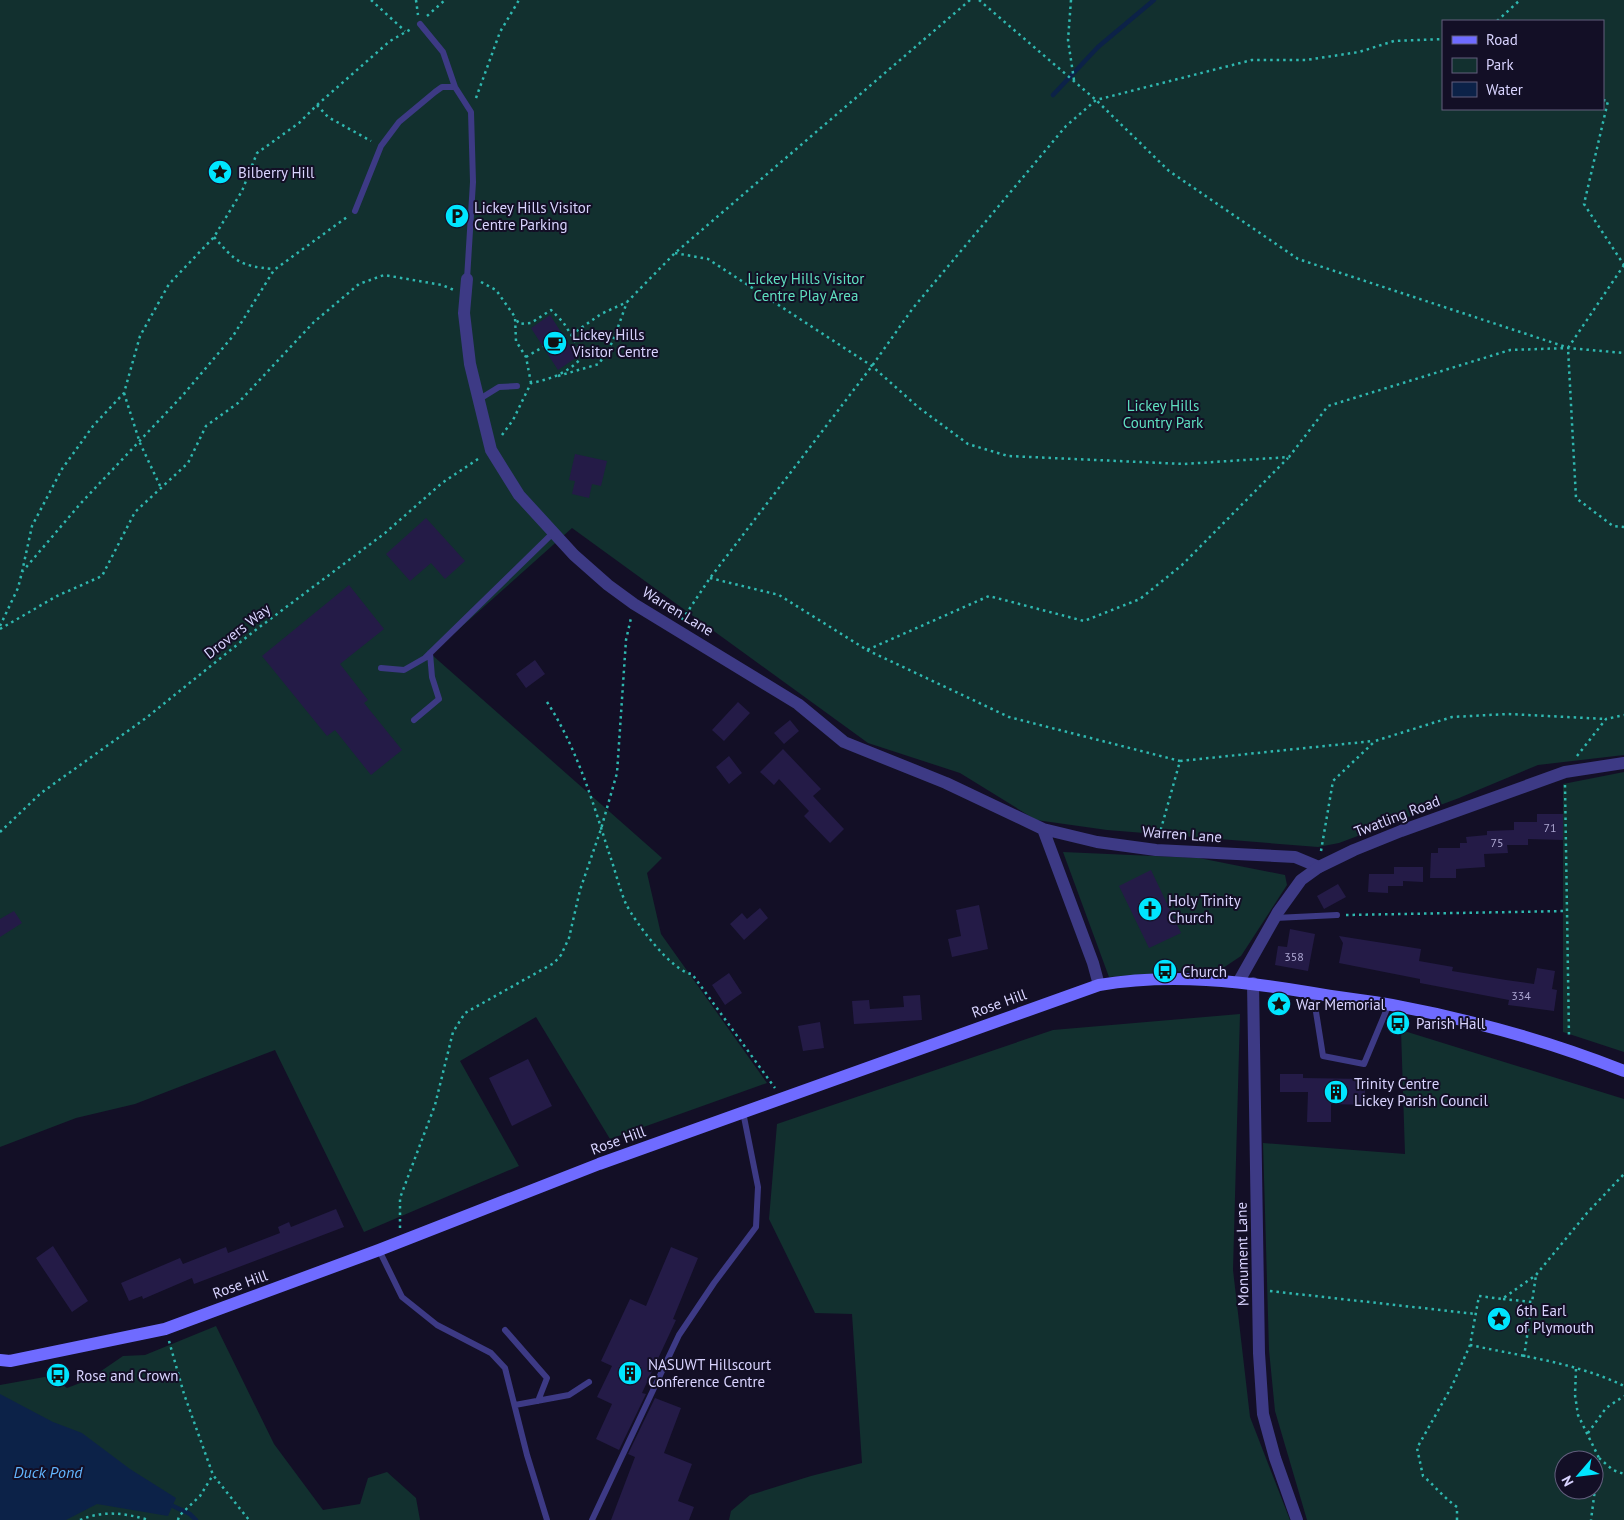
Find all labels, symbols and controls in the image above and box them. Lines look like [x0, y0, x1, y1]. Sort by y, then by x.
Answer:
legend [1442, 20, 1604, 110]
text: Road [1486, 30, 1518, 49]
text: Park [1486, 55, 1514, 74]
text: Water [1486, 80, 1523, 99]
place icon: Bilberry Hill [207, 159, 233, 185]
place label: Bilberry Hill [238, 163, 315, 182]
place label: Lickey Hills Visitor Centre Parking [474, 198, 591, 234]
parking icon: Lickey Hills Visitor Centre Parking [444, 203, 470, 229]
park label: Lickey Hills Visitor Centre Play Area [748, 269, 864, 305]
place label: Lickey Hills Visitor Centre [571, 325, 659, 361]
cafe icon: Lickey Hills Visitor Centre [542, 330, 568, 356]
park label: Lickey Hills Country Park [1123, 396, 1204, 432]
street label: Warren Lane [639, 582, 717, 640]
street label: Drovers Way [200, 599, 274, 663]
street label: Twatling Road [1351, 791, 1443, 841]
house number: 71 [1543, 820, 1557, 835]
street label: Warren Lane [1141, 822, 1223, 846]
house number: 75 [1490, 835, 1504, 850]
place label: Holy Trinity Church [1168, 891, 1241, 927]
church icon: Holy Trinity Church [1137, 896, 1163, 922]
house number: 358 [1284, 949, 1304, 964]
bus stop icon: Church [1152, 958, 1178, 984]
place label: Church [1182, 962, 1227, 981]
street label: Rose Hill [969, 984, 1030, 1022]
house number: 334 [1511, 988, 1531, 1003]
place icon: War Memorial [1266, 991, 1292, 1017]
place label: War Memorial [1296, 995, 1386, 1014]
bus stop icon: Parish Hall [1385, 1010, 1411, 1036]
place label: Parish Hall [1416, 1014, 1486, 1033]
place label: Trinity Centre Lickey Parish Council [1354, 1074, 1488, 1110]
building icon: Trinity Centre Lickey Parish Council [1323, 1079, 1349, 1105]
street label: Rose Hill [588, 1121, 649, 1159]
street label: Monument Lane [1232, 1202, 1252, 1306]
street label: Rose Hill [210, 1265, 271, 1303]
place label: 6th Earl of Plymouth [1516, 1301, 1594, 1337]
place icon: 6th Earl of Plymouth [1486, 1306, 1512, 1332]
place label: NASUWT Hillscourt Conference Centre [648, 1355, 771, 1391]
building icon: NASUWT Hillscourt Conference Centre [617, 1360, 643, 1386]
bus stop icon: Rose and Crown [45, 1362, 71, 1388]
place label: Rose and Crown [76, 1366, 178, 1385]
north arrow [1554, 1450, 1604, 1500]
water label: Duck Pond [14, 1462, 83, 1482]
text: N [1557, 1473, 1578, 1489]

